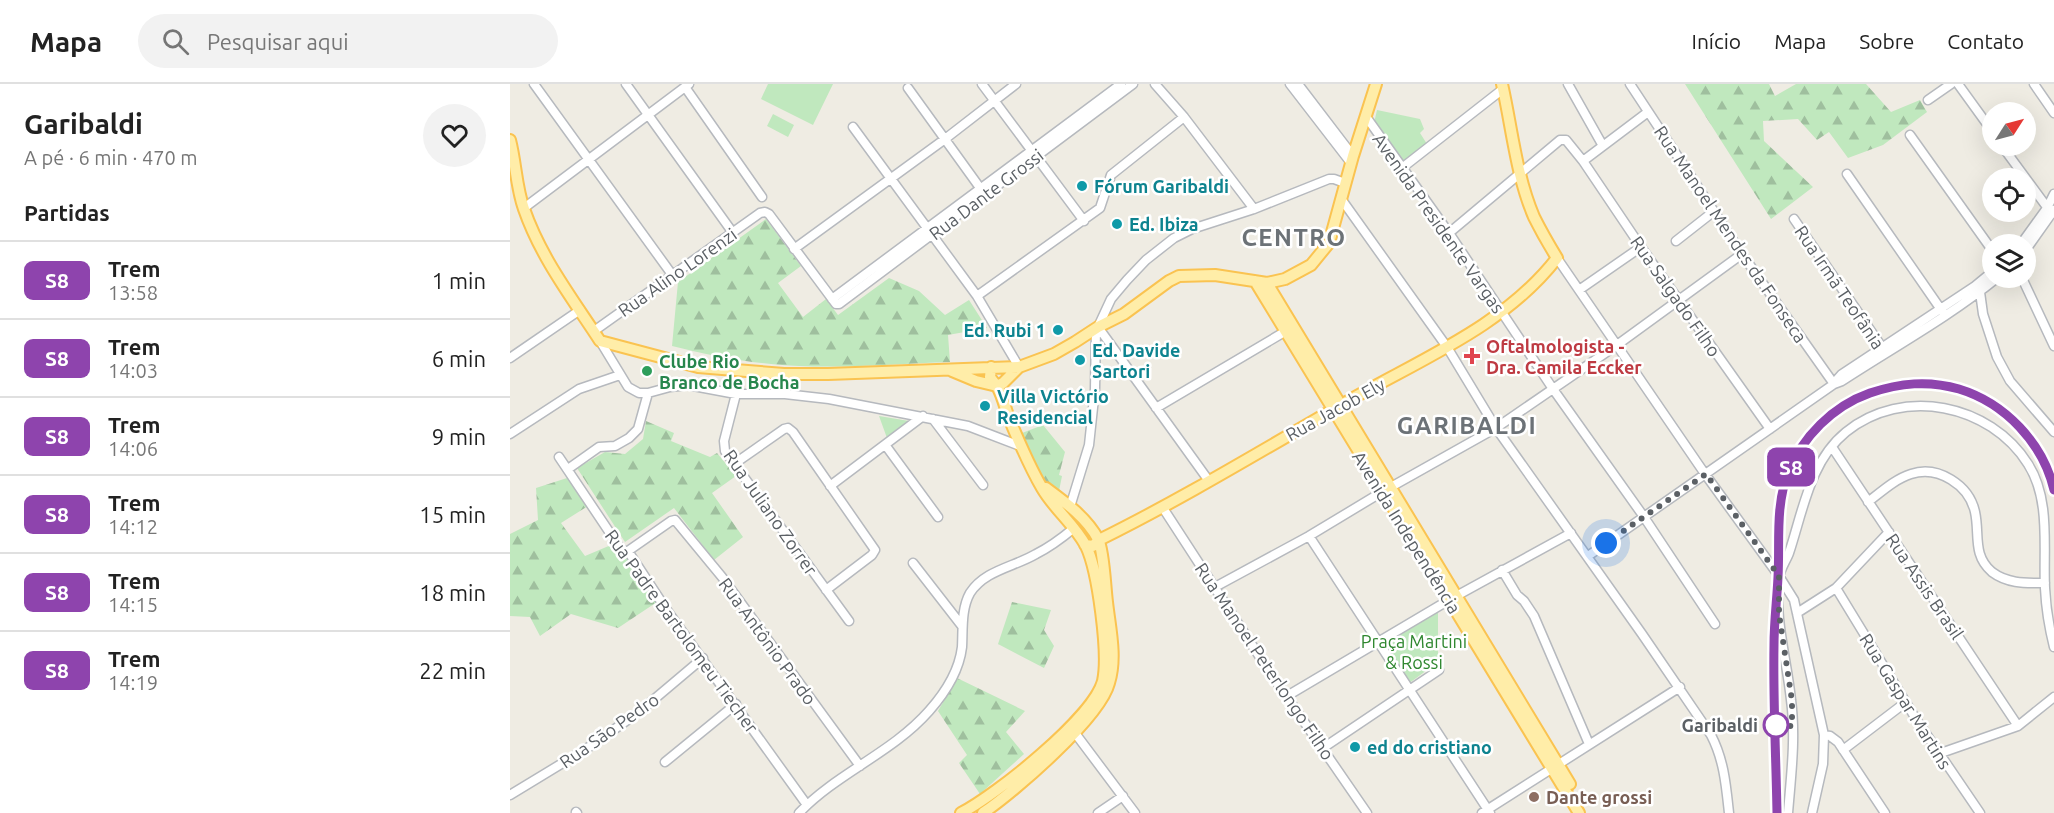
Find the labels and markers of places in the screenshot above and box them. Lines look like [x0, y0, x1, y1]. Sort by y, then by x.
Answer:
place label: Fórum Garibaldi [1094, 176, 1229, 196]
marker: Fórum Garibaldi [1075, 179, 1089, 193]
place label: Ed. Ibiza [1129, 214, 1199, 234]
marker: Ed. Ibiza [1110, 217, 1124, 231]
place label: Ed. Rubi 1 [964, 320, 1046, 340]
marker: Ed. Rubi 1 [1051, 323, 1065, 337]
place label: Oftalmologista - Dra. Camila Eccker [1486, 336, 1642, 377]
place label: Ed. Davide Sartori [1092, 340, 1180, 381]
marker: Oftalmologista - Dra. Camila Eccker [1463, 347, 1481, 365]
place label: Clube Rio Branco de Bocha [659, 351, 799, 392]
marker: Ed. Davide Sartori [1073, 353, 1087, 367]
marker: Clube Rio Branco de Bocha [640, 364, 654, 378]
place label: Villa Victório Residencial [997, 386, 1109, 427]
marker: Villa Victório Residencial [978, 399, 992, 413]
marker: Garibaldi [1763, 712, 1789, 738]
place label: Garibaldi [1682, 715, 1758, 735]
place label: ed do cristiano [1367, 737, 1492, 757]
marker: ed do cristiano [1348, 740, 1362, 754]
place label: Dante grossi [1546, 787, 1652, 807]
marker: Dante grossi [1527, 790, 1541, 804]

